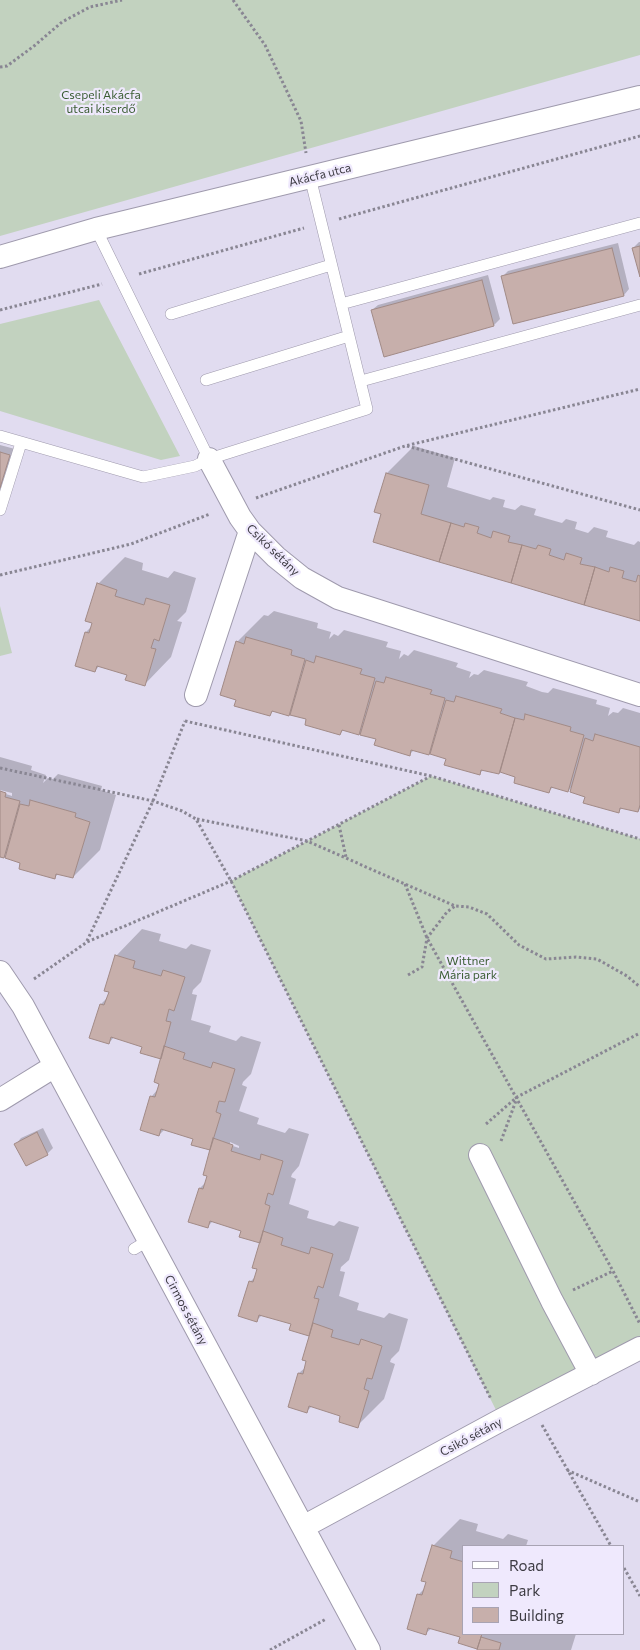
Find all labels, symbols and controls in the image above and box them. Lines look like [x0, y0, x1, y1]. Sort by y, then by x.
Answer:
park label: Csepeli Akácfa utcai kiserdő [61, 88, 141, 116]
street label: Akácfa utca [287, 160, 353, 190]
street label: Csikó sétány [243, 521, 303, 579]
park label: Wittner Mária park [439, 954, 497, 982]
street label: Cirmos sétány [162, 1273, 210, 1347]
street label: Csikó sétány [437, 1415, 505, 1459]
legend [462, 1545, 625, 1635]
text: Road [509, 1556, 544, 1574]
text: Park [509, 1581, 540, 1599]
text: Building [509, 1606, 564, 1624]

